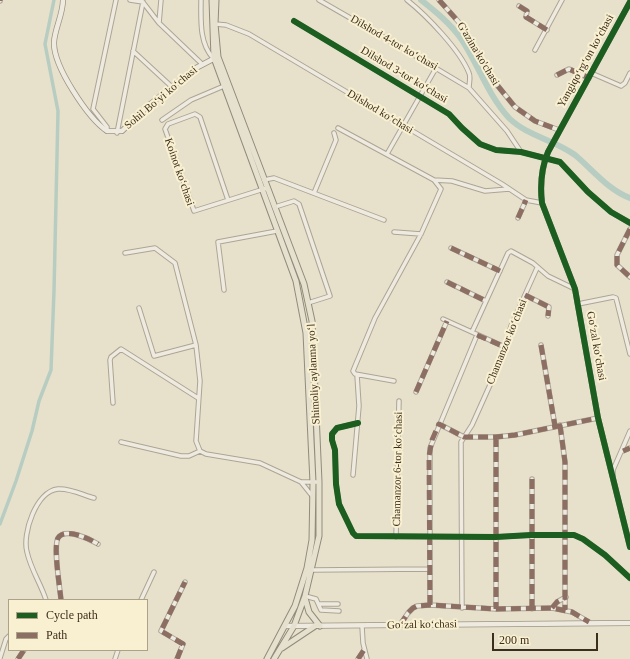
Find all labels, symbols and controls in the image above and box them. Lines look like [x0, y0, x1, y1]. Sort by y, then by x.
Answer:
street label: Yangiqoʻrgʻon koʻchasi [555, 12, 617, 110]
street label: Dilshod 4-tor koʻchasi [348, 13, 440, 73]
street label: G'azina ko'chasi [454, 20, 502, 88]
street label: Dilshod 3-tor koʻchasi [358, 44, 450, 106]
street label: Sohil Boʻyi koʻchasi [122, 64, 200, 132]
street label: Dilshod koʻchasi [345, 87, 415, 137]
street label: Koinot koʻchasi [161, 136, 197, 208]
street label: Chamanzor koʻchasi [484, 297, 530, 387]
street label: Goʻzal koʻchasi [583, 310, 609, 382]
street label: Shimoliy aylanma yoʻl [305, 323, 323, 425]
street label: Chamanzor 6-tor koʻchasi [390, 411, 406, 527]
legend [8, 599, 148, 651]
text: Cycle path [46, 608, 98, 622]
street label: Goʻzal koʻchasi [387, 618, 457, 632]
scale bar [494, 625, 600, 651]
text: Path [46, 628, 67, 642]
text: 200 m [499, 633, 529, 647]

